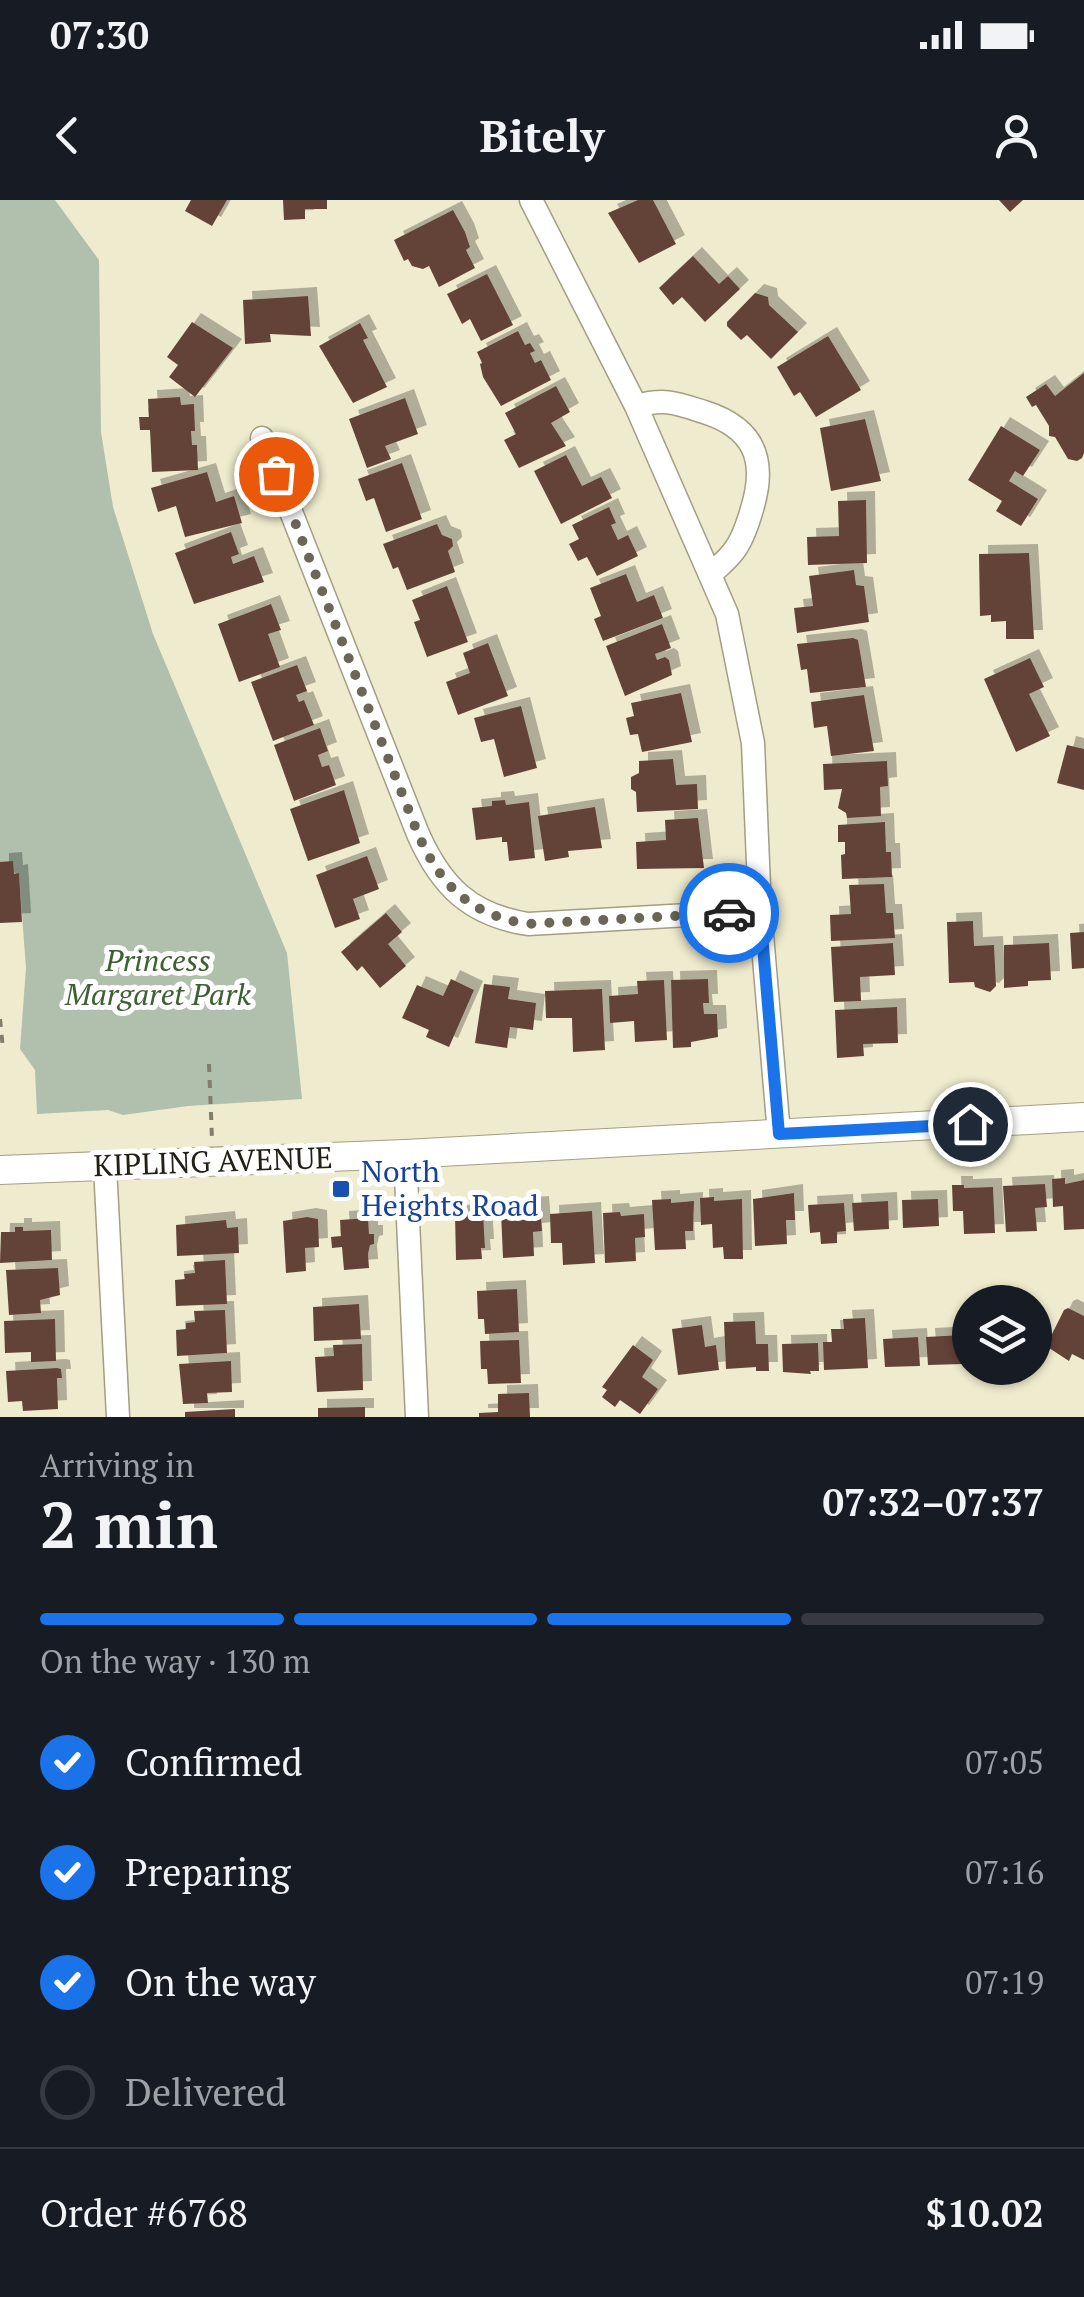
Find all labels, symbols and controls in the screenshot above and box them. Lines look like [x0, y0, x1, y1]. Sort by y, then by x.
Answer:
text: 07:30 [50, 10, 149, 60]
text: Bitely [480, 105, 604, 165]
icon: back [40, 108, 95, 163]
icon: person [989, 108, 1044, 163]
pin [234, 432, 319, 517]
icon: bag [249, 447, 304, 502]
courier [679, 863, 779, 963]
icon: car [702, 886, 757, 941]
park label: Princess Margaret Park [64, 940, 251, 1014]
pin [928, 1082, 1013, 1167]
icon: home [943, 1097, 998, 1152]
street label: KIPLING AVENUE [93, 1137, 333, 1185]
place label: North Heights Road [361, 1151, 539, 1225]
marker: North Heights Road [330, 1178, 352, 1200]
map controls [952, 1285, 1052, 1385]
button: layers [952, 1285, 1052, 1385]
text: Arriving in [40, 1444, 194, 1486]
text: 07:32–07:37 [822, 1477, 1044, 1527]
text: 2 min [40, 1480, 218, 1567]
text: On the way · 130 m [40, 1640, 310, 1682]
icon: check [40, 1735, 95, 1790]
text: Confirmed [125, 1737, 303, 1787]
text: 07:05 [965, 1741, 1044, 1783]
icon: check [40, 1845, 95, 1900]
text: Preparing [125, 1847, 291, 1897]
text: 07:16 [965, 1851, 1044, 1893]
icon: check [40, 1955, 95, 2010]
text: On the way [125, 1957, 316, 2007]
text: 07:19 [965, 1961, 1044, 2003]
text: Delivered [125, 2067, 286, 2117]
text: Order #6768 [40, 2188, 248, 2238]
text: $10.02 [925, 2188, 1044, 2238]

